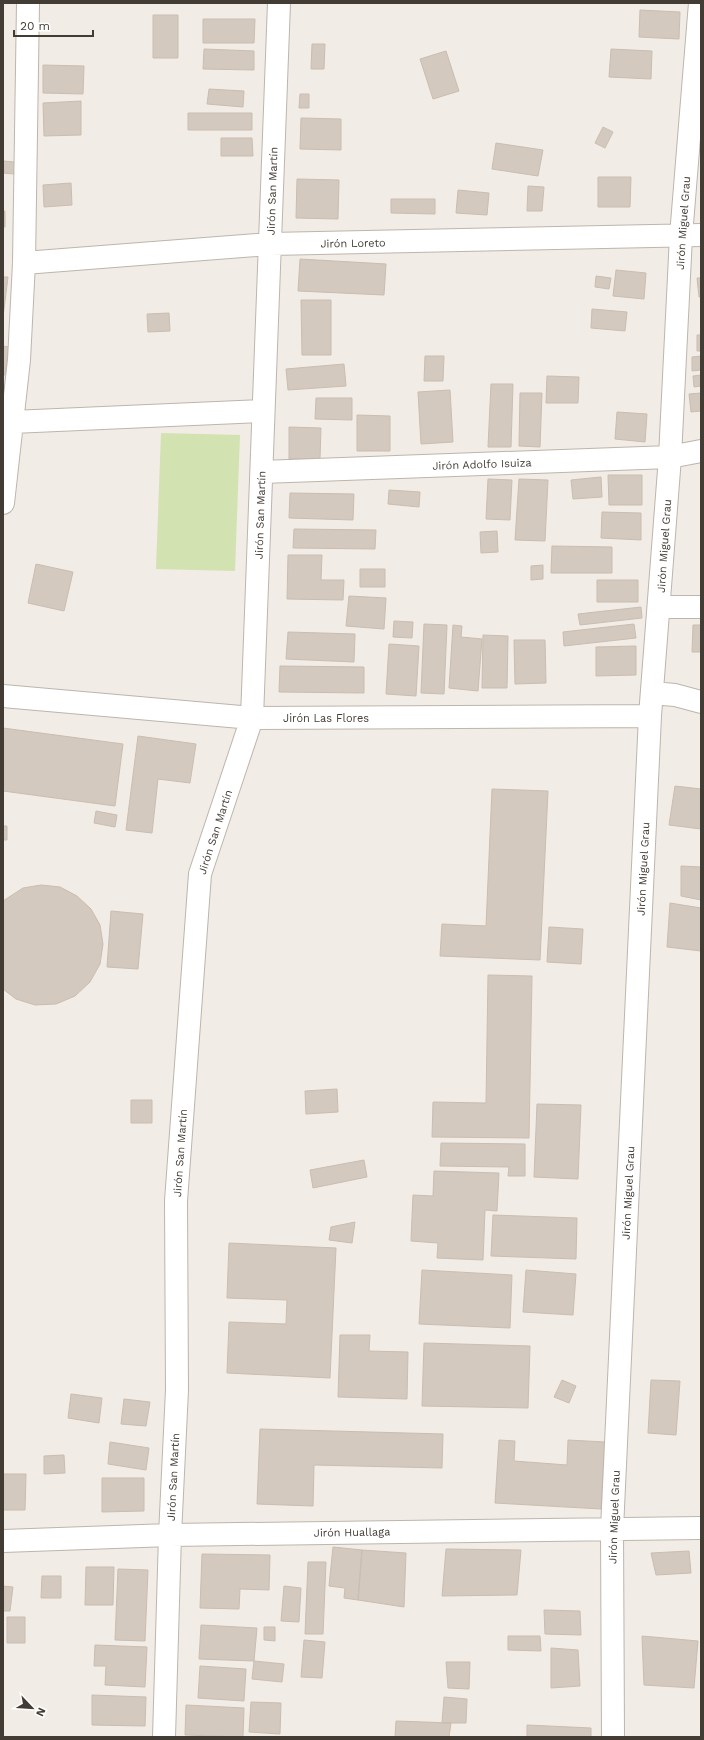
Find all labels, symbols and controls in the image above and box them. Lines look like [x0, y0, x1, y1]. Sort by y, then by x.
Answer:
scale bar [14, 12, 93, 38]
text: 20 m [20, 19, 50, 33]
street label: Jirón San Martín [264, 147, 281, 235]
street label: Jirón Miguel Grau [674, 176, 693, 270]
street label: Jirón Loreto [320, 236, 386, 251]
street label: Jirón Adolfo Isuiza [432, 456, 532, 473]
street label: Jirón San Martín [252, 471, 269, 559]
street label: Jirón Miguel Grau [655, 499, 674, 593]
street label: Jirón Las Flores [283, 712, 369, 725]
street label: Jirón San Martín [196, 788, 235, 876]
street label: Jirón Miguel Grau [635, 822, 652, 916]
street label: Jirón San Martín [171, 1109, 190, 1198]
street label: Jirón Miguel Grau [620, 1146, 637, 1240]
street label: Jirón San Martín [165, 1433, 182, 1521]
street label: Jirón Miguel Grau [606, 1470, 623, 1564]
street label: Jirón Huallaga [314, 1525, 390, 1540]
north arrow [12, 1688, 52, 1728]
text: N [33, 1706, 48, 1718]

